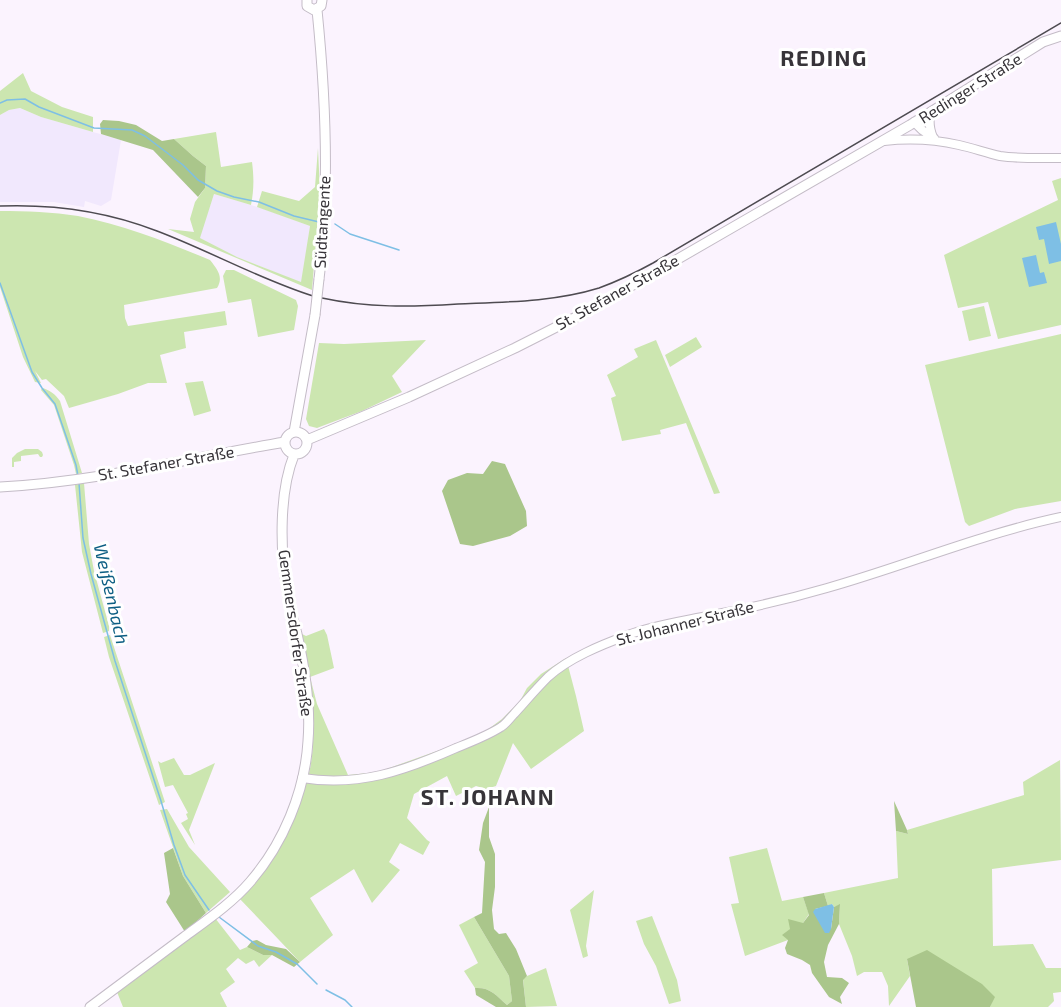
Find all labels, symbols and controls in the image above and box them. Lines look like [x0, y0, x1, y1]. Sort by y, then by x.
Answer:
district label: REDING [780, 44, 868, 70]
street label: Redinger Straße [915, 48, 1025, 127]
street label: Südtangente [310, 175, 333, 269]
street label: St. Stefaner Straße [552, 250, 682, 333]
street label: St. Stefaner Straße [96, 441, 235, 484]
water label: Weißenbach [90, 541, 134, 646]
street label: Gemmersdorfer Straße [275, 548, 318, 718]
street label: St. Johanner Straße [614, 596, 756, 649]
district label: ST. JOHANN [421, 783, 555, 809]

